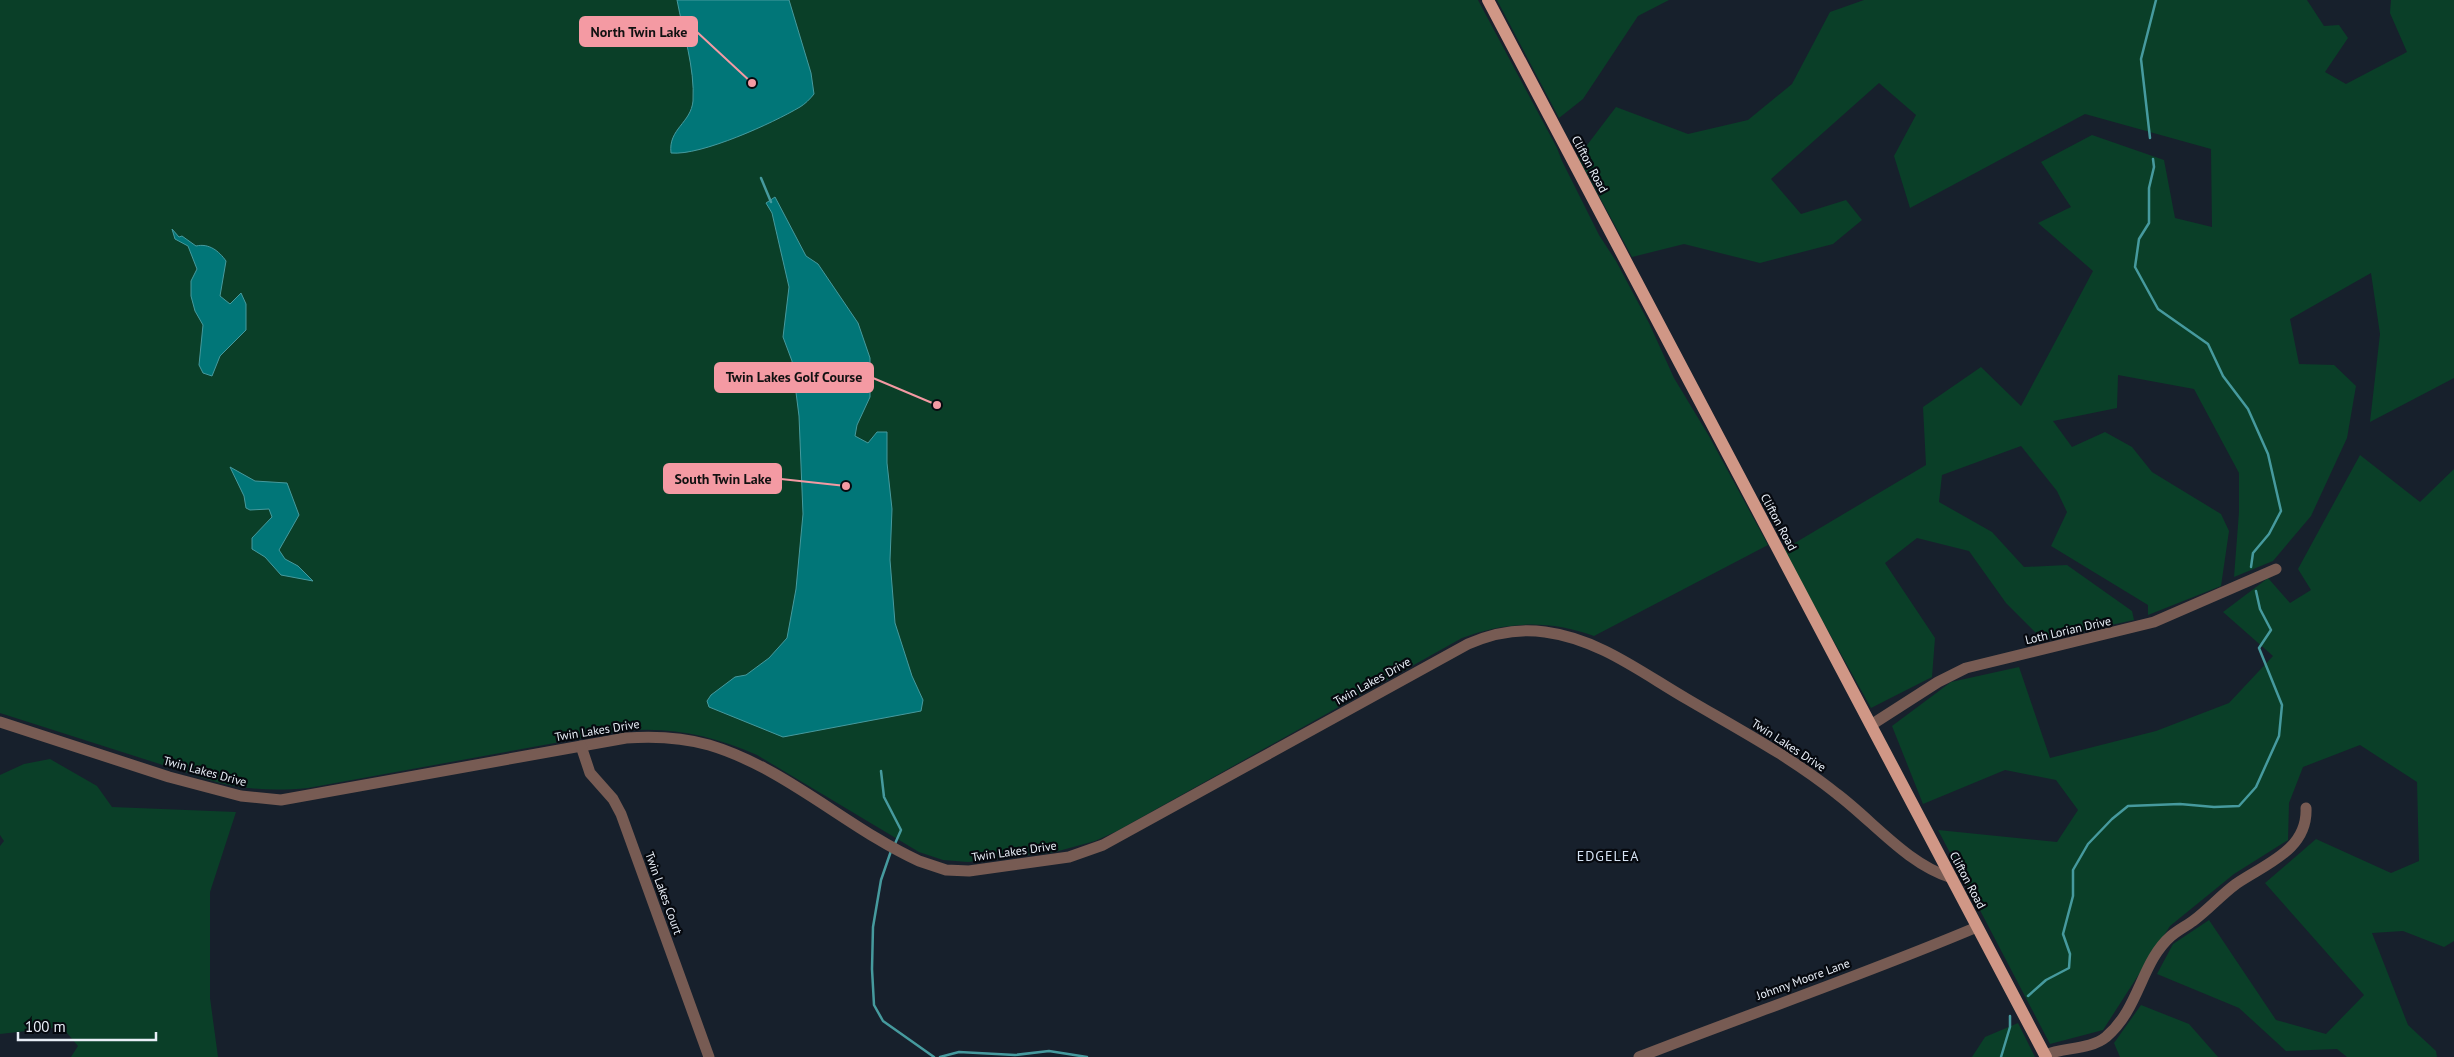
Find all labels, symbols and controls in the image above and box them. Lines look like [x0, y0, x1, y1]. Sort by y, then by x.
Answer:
callout: North Twin Lake [580, 17, 697, 46]
text: North Twin Lake [591, 23, 687, 41]
street label: Clifton Road [1569, 133, 1611, 195]
callout: Twin Lakes Golf Course [715, 363, 873, 392]
text: Twin Lakes Golf Course [726, 368, 862, 386]
callout: South Twin Lake [664, 464, 781, 493]
text: South Twin Lake [674, 470, 772, 488]
street label: Clifton Road [1758, 491, 1800, 553]
street label: Loth Lorian Drive [2024, 613, 2112, 647]
street label: Twin Lakes Drive [1331, 654, 1413, 708]
street label: Twin Lakes Drive [1749, 715, 1829, 775]
street label: Twin Lakes Drive [554, 716, 640, 744]
street label: Twin Lakes Drive [162, 753, 248, 789]
street label: Twin Lakes Drive [971, 838, 1057, 864]
district label: EDGELEA [1577, 847, 1639, 865]
street label: Clifton Road [1947, 849, 1989, 911]
street label: Twin Lakes Court [642, 850, 686, 936]
street label: Johnny Moore Lane [1753, 955, 1852, 1003]
scale bar [18, 1010, 155, 1042]
text: 100 m [25, 1017, 66, 1036]

